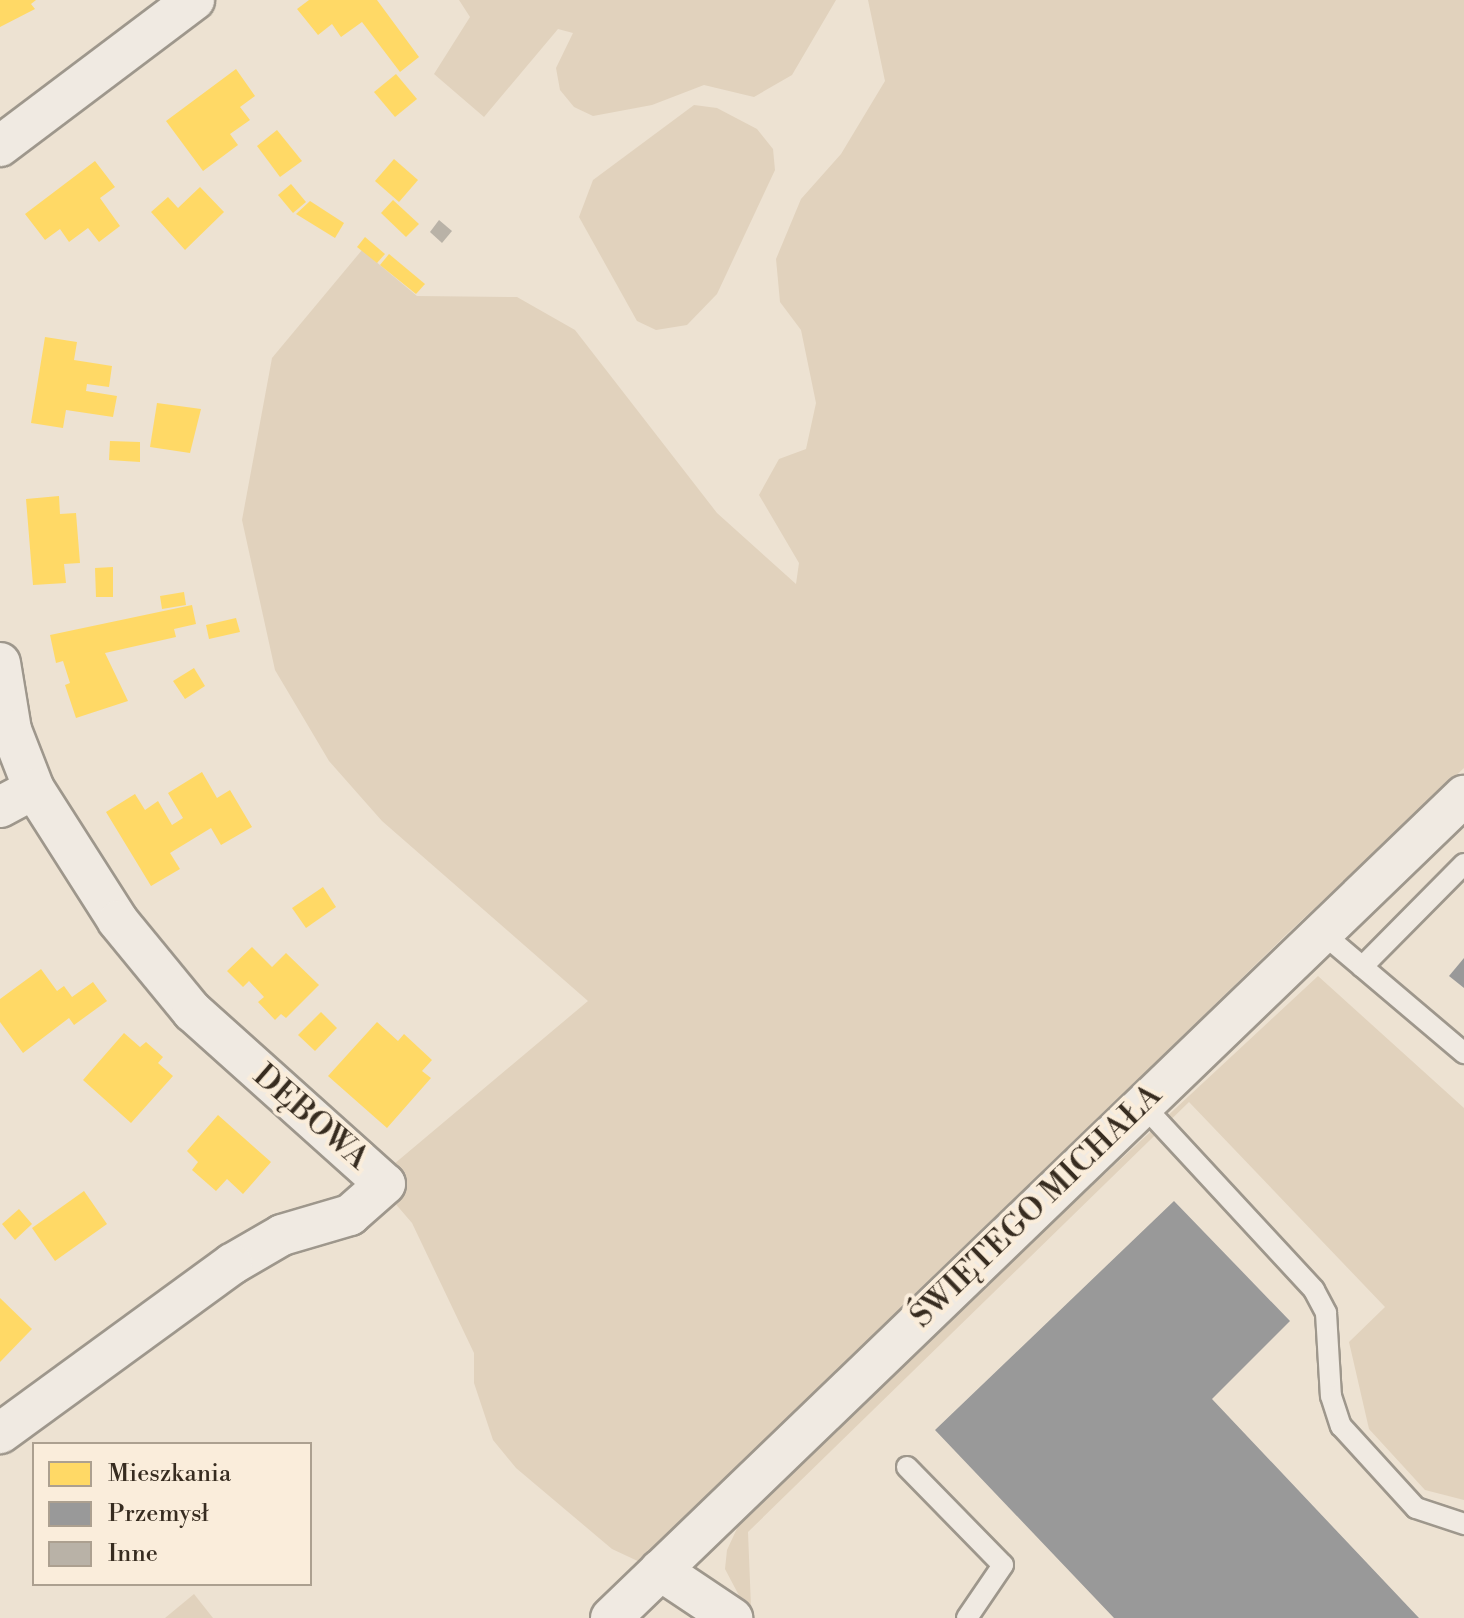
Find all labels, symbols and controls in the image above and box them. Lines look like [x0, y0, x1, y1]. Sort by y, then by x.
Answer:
street label: DĘBOWA [245, 1056, 377, 1178]
street label: ŚWIĘTEGO MICHAŁA [903, 1076, 1169, 1336]
legend [32, 1442, 312, 1586]
text: Mieszkania [108, 1459, 231, 1489]
text: Przemysł [108, 1499, 209, 1529]
text: Inne [108, 1539, 158, 1569]

